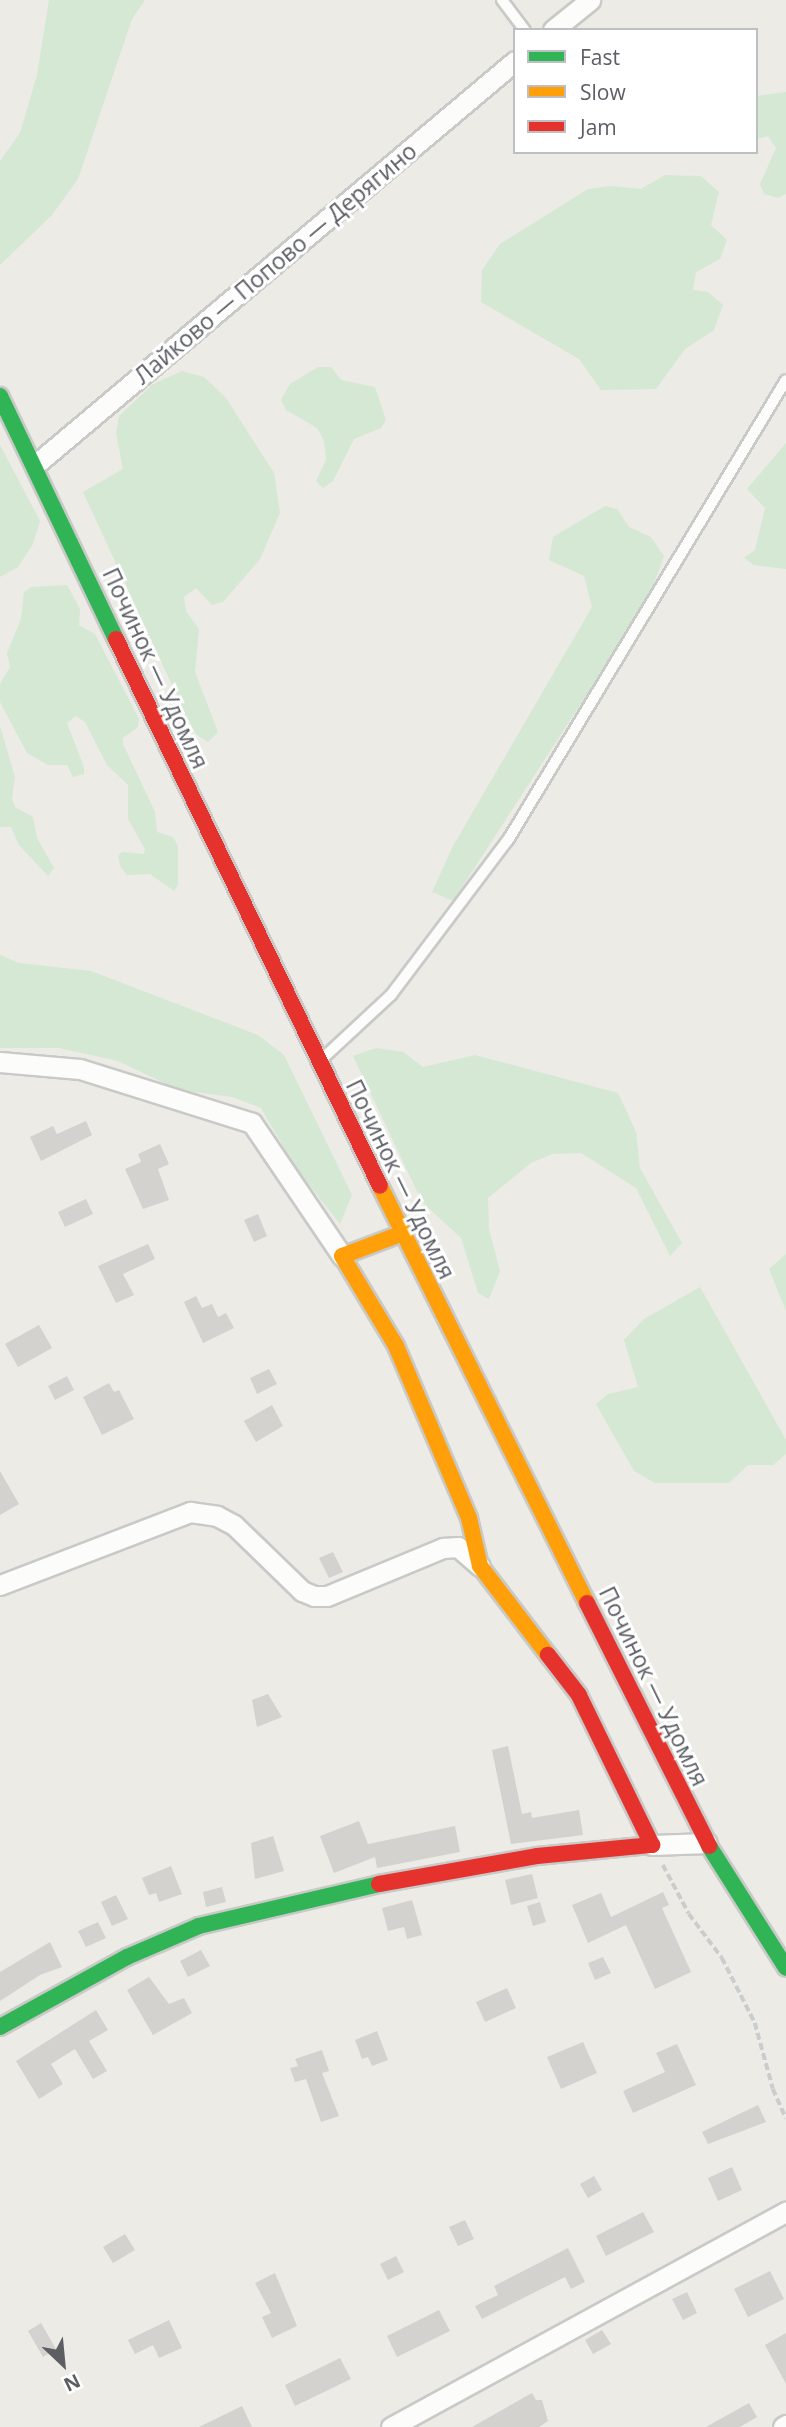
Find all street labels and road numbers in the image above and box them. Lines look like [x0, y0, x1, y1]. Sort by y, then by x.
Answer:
street label: Лайково — Попово — Дерягино [128, 137, 422, 389]
street label: Починок — Удомля [97, 563, 215, 773]
street label: Починок — Удомля [341, 1075, 461, 1283]
street label: Починок — Удомля [594, 1582, 714, 1790]

